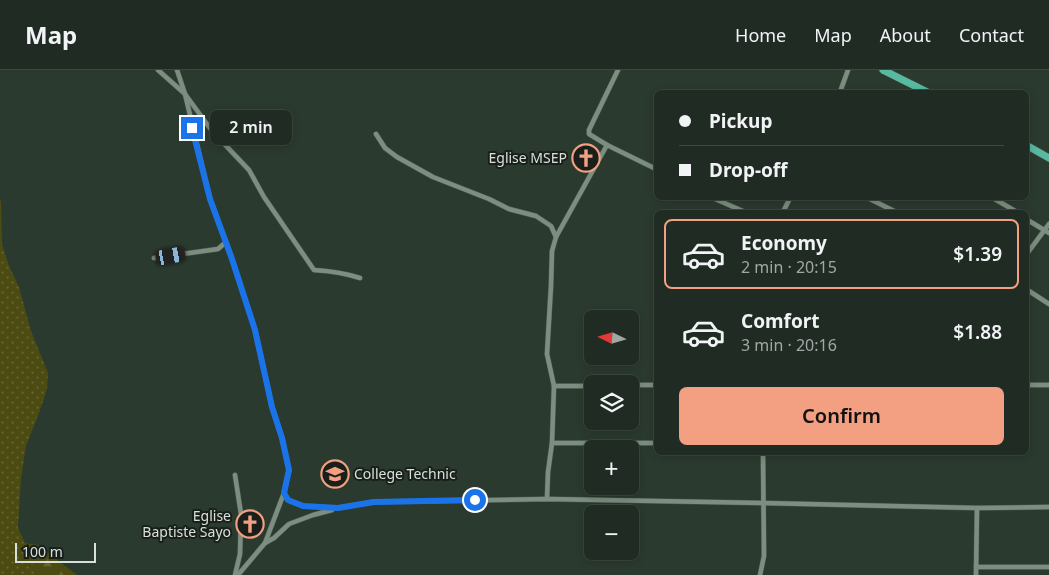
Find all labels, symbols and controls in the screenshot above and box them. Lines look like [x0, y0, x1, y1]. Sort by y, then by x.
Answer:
text: Map [25, 18, 77, 51]
text: Home [735, 23, 786, 47]
text: Map [814, 23, 852, 47]
text: About [880, 23, 931, 47]
text: Contact [959, 23, 1024, 47]
text: Pickup [709, 108, 772, 134]
callout: 2 min [210, 110, 292, 146]
text: 2 min [229, 116, 273, 138]
route end [181, 117, 203, 139]
church icon: Eglise MSEP [571, 143, 601, 173]
place label: Eglise MSEP [489, 148, 567, 167]
text: Drop-off [709, 157, 788, 183]
text: Economy [741, 230, 827, 256]
icon: car [681, 232, 726, 277]
text: $1.39 [953, 241, 1002, 267]
car [154, 246, 187, 266]
text: 2 min · 20:15 [741, 256, 837, 278]
text: Comfort [741, 308, 820, 334]
north arrow [584, 310, 639, 365]
map controls [584, 310, 639, 560]
icon: car [681, 310, 726, 355]
text: $1.88 [953, 319, 1002, 345]
text: 3 min · 20:16 [741, 334, 837, 356]
button: layers [584, 375, 639, 430]
button: Confirm [679, 387, 1004, 445]
button: + [584, 440, 639, 495]
school or university icon: College Technic [320, 459, 350, 489]
place label: College Technic [354, 464, 456, 483]
route start [464, 489, 486, 511]
button: − [584, 505, 639, 560]
place label: Eglise Baptiste Sayo [142, 506, 231, 541]
church icon: Eglise Baptiste Sayo [235, 509, 265, 539]
scale bar [15, 540, 96, 563]
text: 100 m [22, 542, 63, 561]

